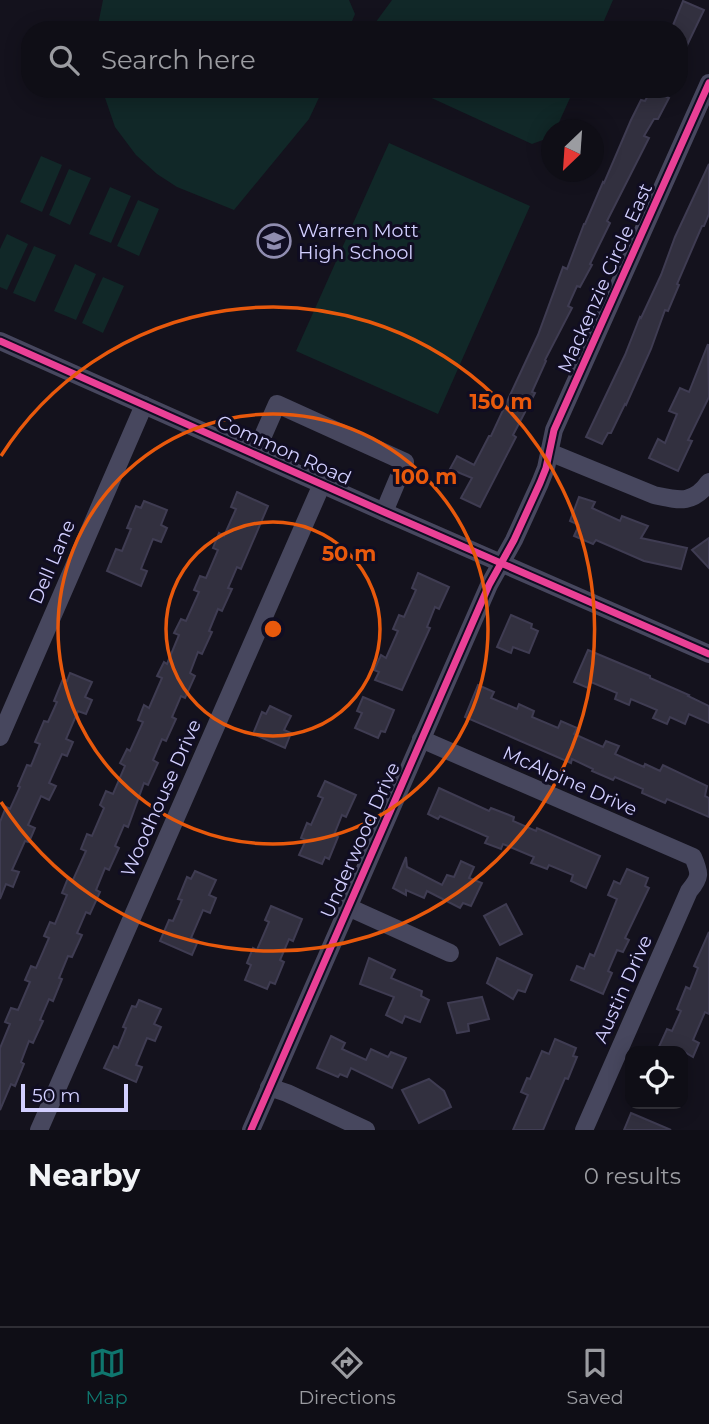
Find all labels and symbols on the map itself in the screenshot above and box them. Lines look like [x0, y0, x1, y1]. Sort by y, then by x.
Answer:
north arrow [541, 119, 604, 182]
street label: Mackenzie Circle East [553, 179, 657, 376]
place label: Warren Mott High School [298, 219, 419, 264]
school or university icon: Warren Mott High School [255, 222, 293, 260]
text: 150 m [470, 389, 532, 414]
street label: Common Road [213, 410, 355, 490]
text: 100 m [393, 464, 457, 489]
street label: Dell Lane [24, 517, 80, 607]
text: 50 m [322, 541, 376, 566]
centre of rings [261, 617, 285, 641]
street label: Woodhouse Drive [116, 716, 206, 880]
street label: McAlpine Drive [499, 741, 641, 821]
street label: Underwood Drive [315, 759, 405, 921]
street label: Austin Drive [589, 931, 657, 1047]
scale bar [21, 1081, 128, 1113]

